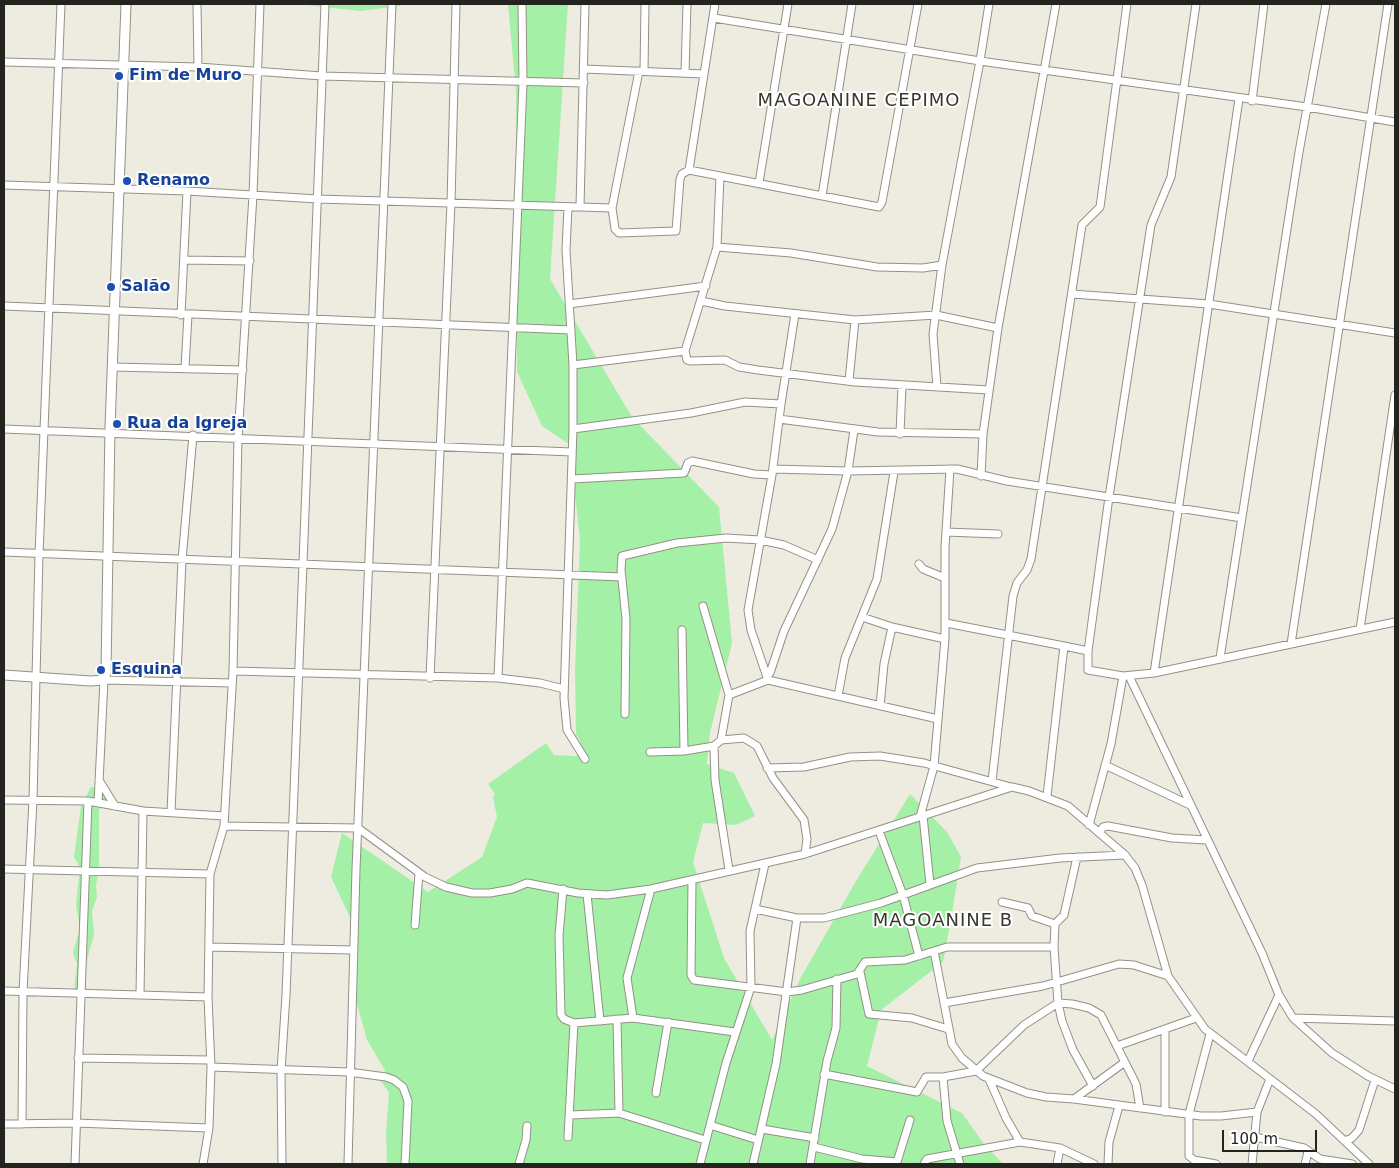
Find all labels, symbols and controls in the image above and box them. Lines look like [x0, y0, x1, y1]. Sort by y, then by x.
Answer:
place label: Fim de Muro [129, 66, 242, 86]
marker: Fim de Muro [113, 70, 125, 82]
district label: MAGOANINE CEPIMO [756, 90, 962, 112]
place label: Renamo [137, 171, 210, 191]
marker: Renamo [121, 175, 133, 187]
place label: Salão [121, 277, 171, 297]
marker: Salão [105, 281, 117, 293]
place label: Rua da Igreja [127, 414, 247, 434]
marker: Rua da Igreja [111, 418, 123, 430]
place label: Esquina [111, 660, 182, 680]
marker: Esquina [95, 664, 107, 676]
district label: MAGOANINE B [871, 910, 1015, 932]
scale bar [1224, 1120, 1319, 1152]
text: 100 m [1230, 1130, 1278, 1148]

